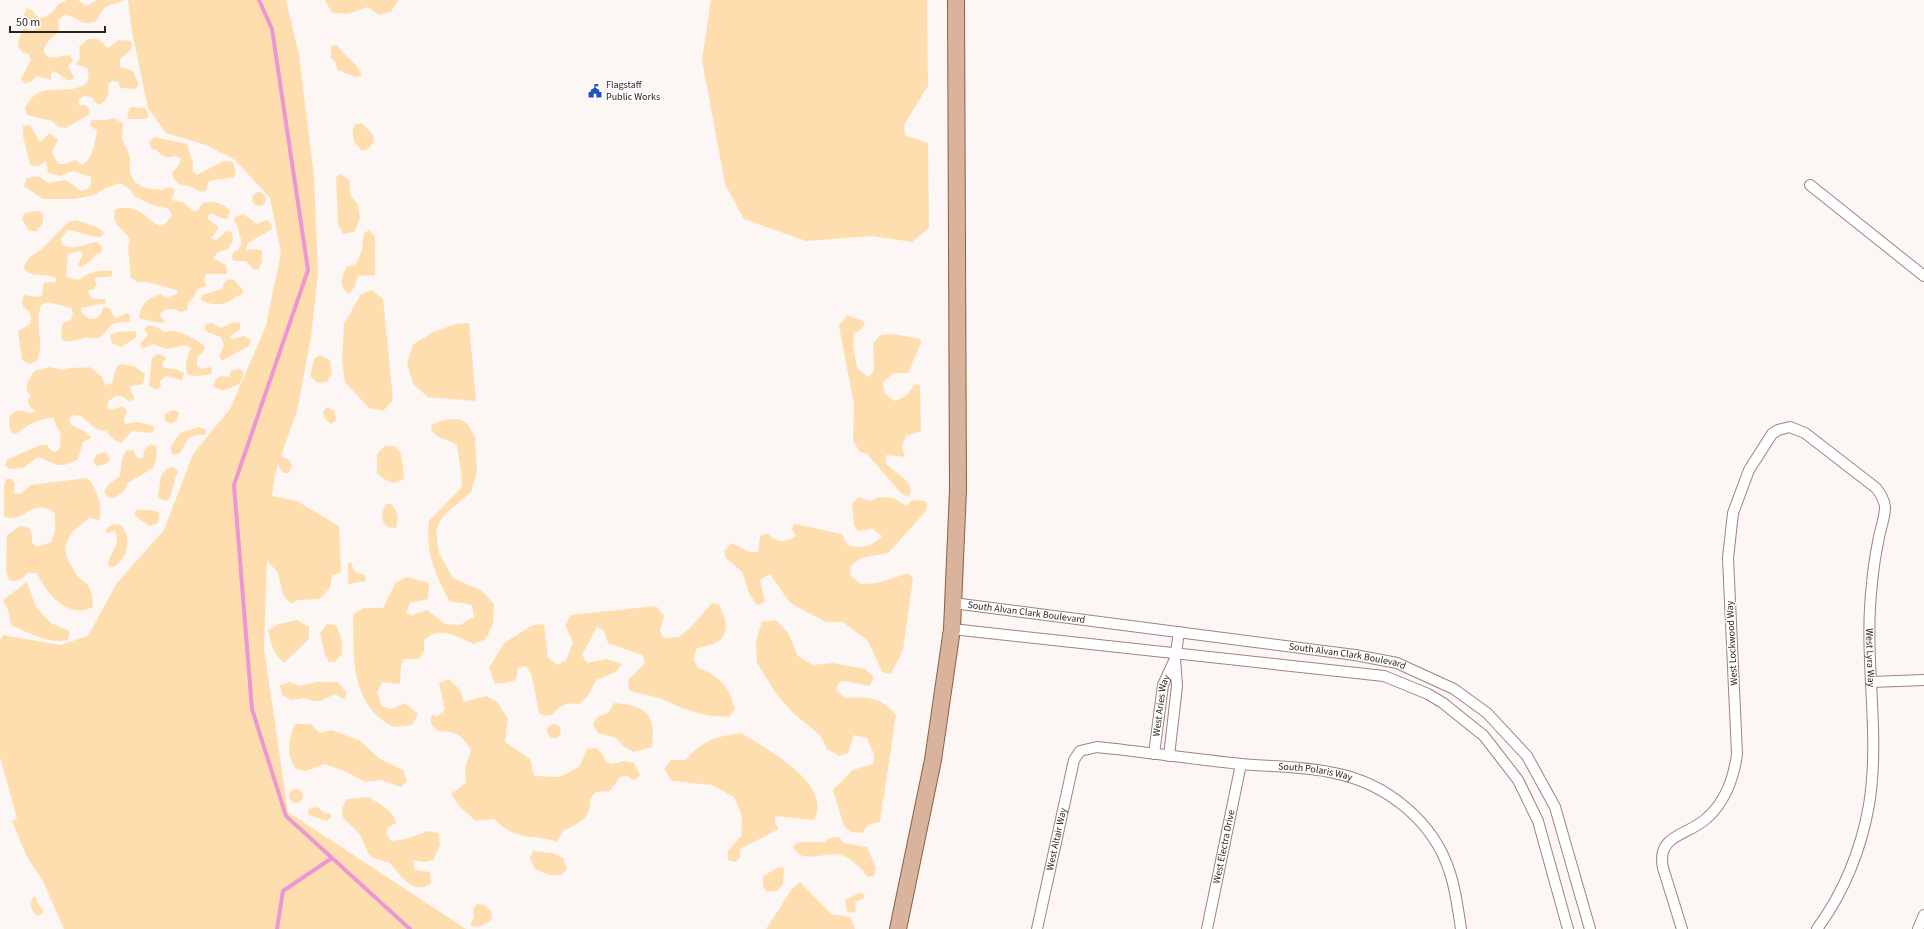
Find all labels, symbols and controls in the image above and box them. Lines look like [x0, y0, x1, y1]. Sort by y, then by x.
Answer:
scale bar [10, 8, 105, 34]
text: 50 m [16, 14, 40, 31]
place label: Flagstaff Public Works [606, 78, 660, 104]
public building icon: Flagstaff Public Works [587, 83, 603, 99]
street label: South Alvan Clark Boulevard [967, 598, 1086, 627]
street label: West Lockwood Way [1723, 600, 1741, 686]
street label: West Lyra Way [1862, 628, 1878, 688]
street label: South Alvan Clark Boulevard [1288, 640, 1408, 673]
street label: West Aries Way [1149, 672, 1174, 737]
street label: South Polaris Way [1278, 759, 1355, 784]
street label: West Altair Way [1043, 806, 1070, 872]
street label: West Electra Drive [1210, 809, 1238, 885]

